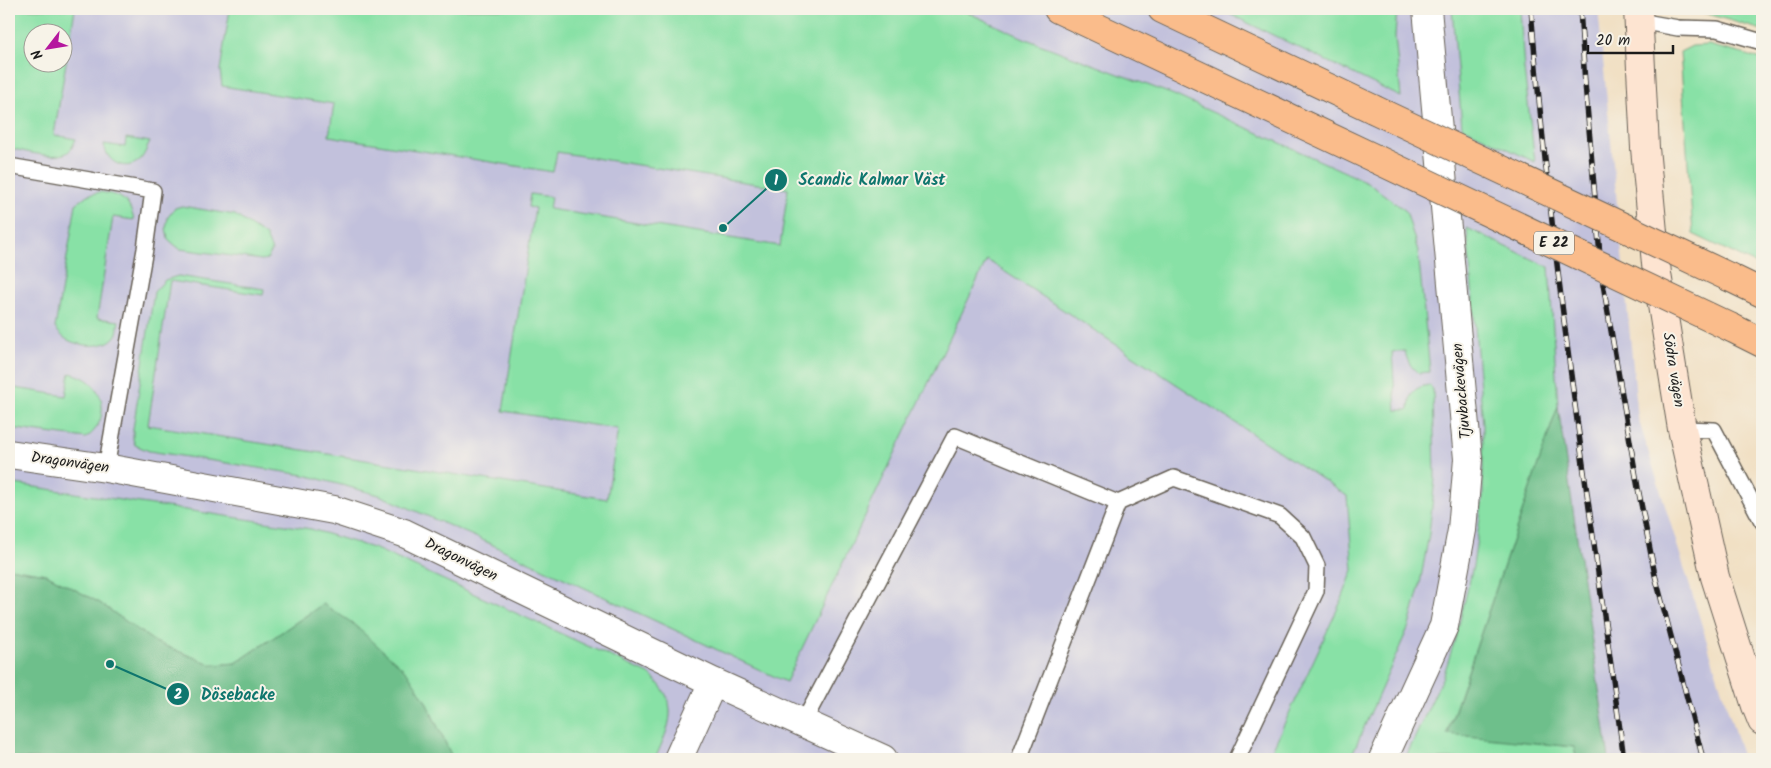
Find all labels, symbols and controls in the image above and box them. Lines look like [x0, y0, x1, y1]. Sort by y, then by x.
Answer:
north arrow [22, 22, 72, 72]
scale bar [1588, 22, 1674, 54]
text: 20 m [1596, 29, 1630, 53]
text: N [26, 45, 49, 64]
callout: Scandic Kalmar Väst [763, 164, 955, 195]
text: Scandic Kalmar Väst [798, 168, 946, 193]
text: 1 [774, 169, 779, 193]
road number: E 22 [1534, 232, 1574, 254]
street label: Södra vägen [1655, 331, 1691, 409]
street label: Tjuvbackevägen [1446, 342, 1478, 440]
street label: Dragonvägen [29, 446, 111, 480]
street label: Dragonvägen [420, 532, 502, 588]
callout: Dösebacke [166, 679, 285, 710]
text: 2 [174, 683, 183, 707]
text: Dösebacke [201, 683, 275, 708]

